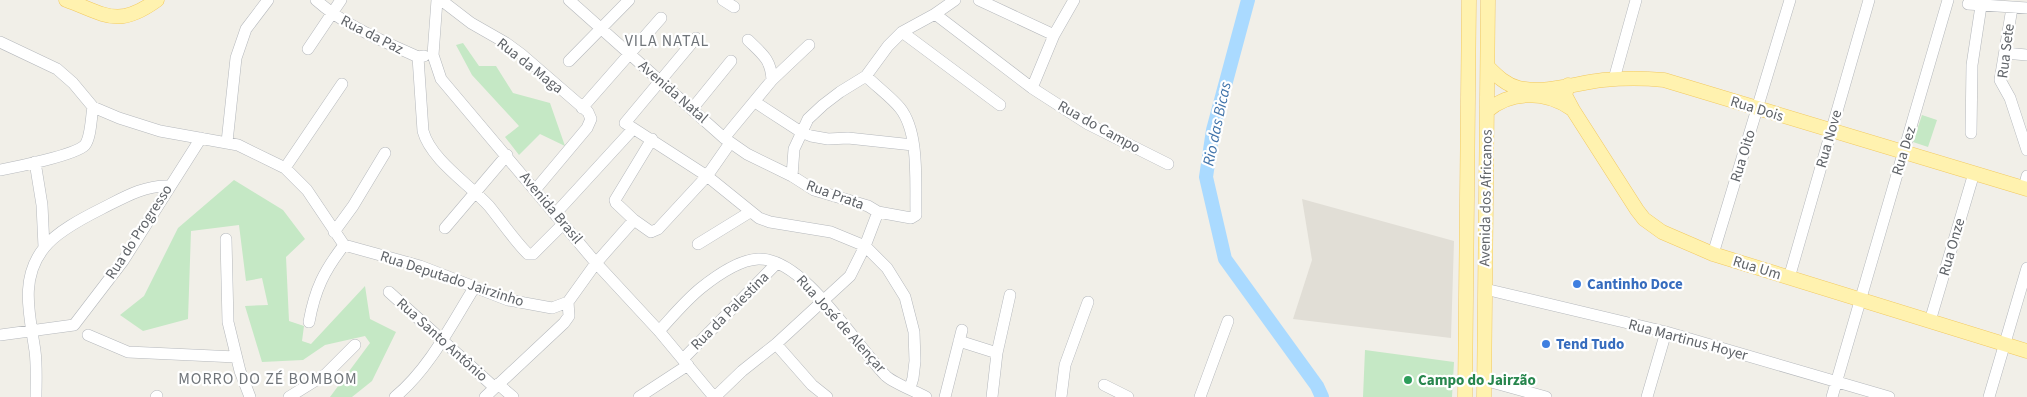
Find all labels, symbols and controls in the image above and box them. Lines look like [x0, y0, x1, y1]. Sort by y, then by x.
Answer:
street label: Rua da Paz [337, 10, 407, 60]
street label: Rua Sete [1992, 22, 2020, 80]
district label: VILA NATAL [625, 30, 709, 52]
street label: Rua da Maga [492, 33, 568, 99]
street label: Avenida Natal [634, 56, 713, 128]
water label: Rio das Bicas [1197, 79, 1237, 168]
street label: Rua Dois [1728, 91, 1786, 127]
street label: Rua do Campo [1054, 96, 1144, 158]
street label: Rua Nove [1811, 108, 1847, 170]
street label: Rua Dez [1887, 124, 1921, 178]
street label: Rua Oito [1725, 127, 1761, 185]
street label: Avenida dos Africanos [1474, 129, 1498, 267]
street label: Avenida Brasil [515, 167, 588, 249]
street label: Rua Prata [803, 175, 867, 215]
street label: Rua do Progresso [100, 181, 178, 283]
street label: Rua Onze [1934, 216, 1970, 278]
street label: Rua Deputado Jairzinho [377, 246, 527, 312]
street label: Rua Um [1730, 251, 1784, 285]
street label: Rua da Palestina [686, 267, 774, 355]
street label: Rua José de Alençar [791, 270, 891, 378]
place label: Cantinho Doce [1587, 274, 1683, 295]
marker: Cantinho Doce [1571, 278, 1583, 290]
street label: Rua Santo Antônio [392, 293, 492, 387]
street label: Rua Martinus Hoyer [1626, 314, 1751, 366]
place label: Tend Tudo [1556, 334, 1624, 355]
marker: Tend Tudo [1540, 338, 1552, 350]
district label: MORRO DO ZÉ BOMBOM [178, 368, 358, 390]
place label: Campo do Jairzão [1418, 370, 1536, 391]
marker: Campo do Jairzão [1402, 374, 1414, 386]

